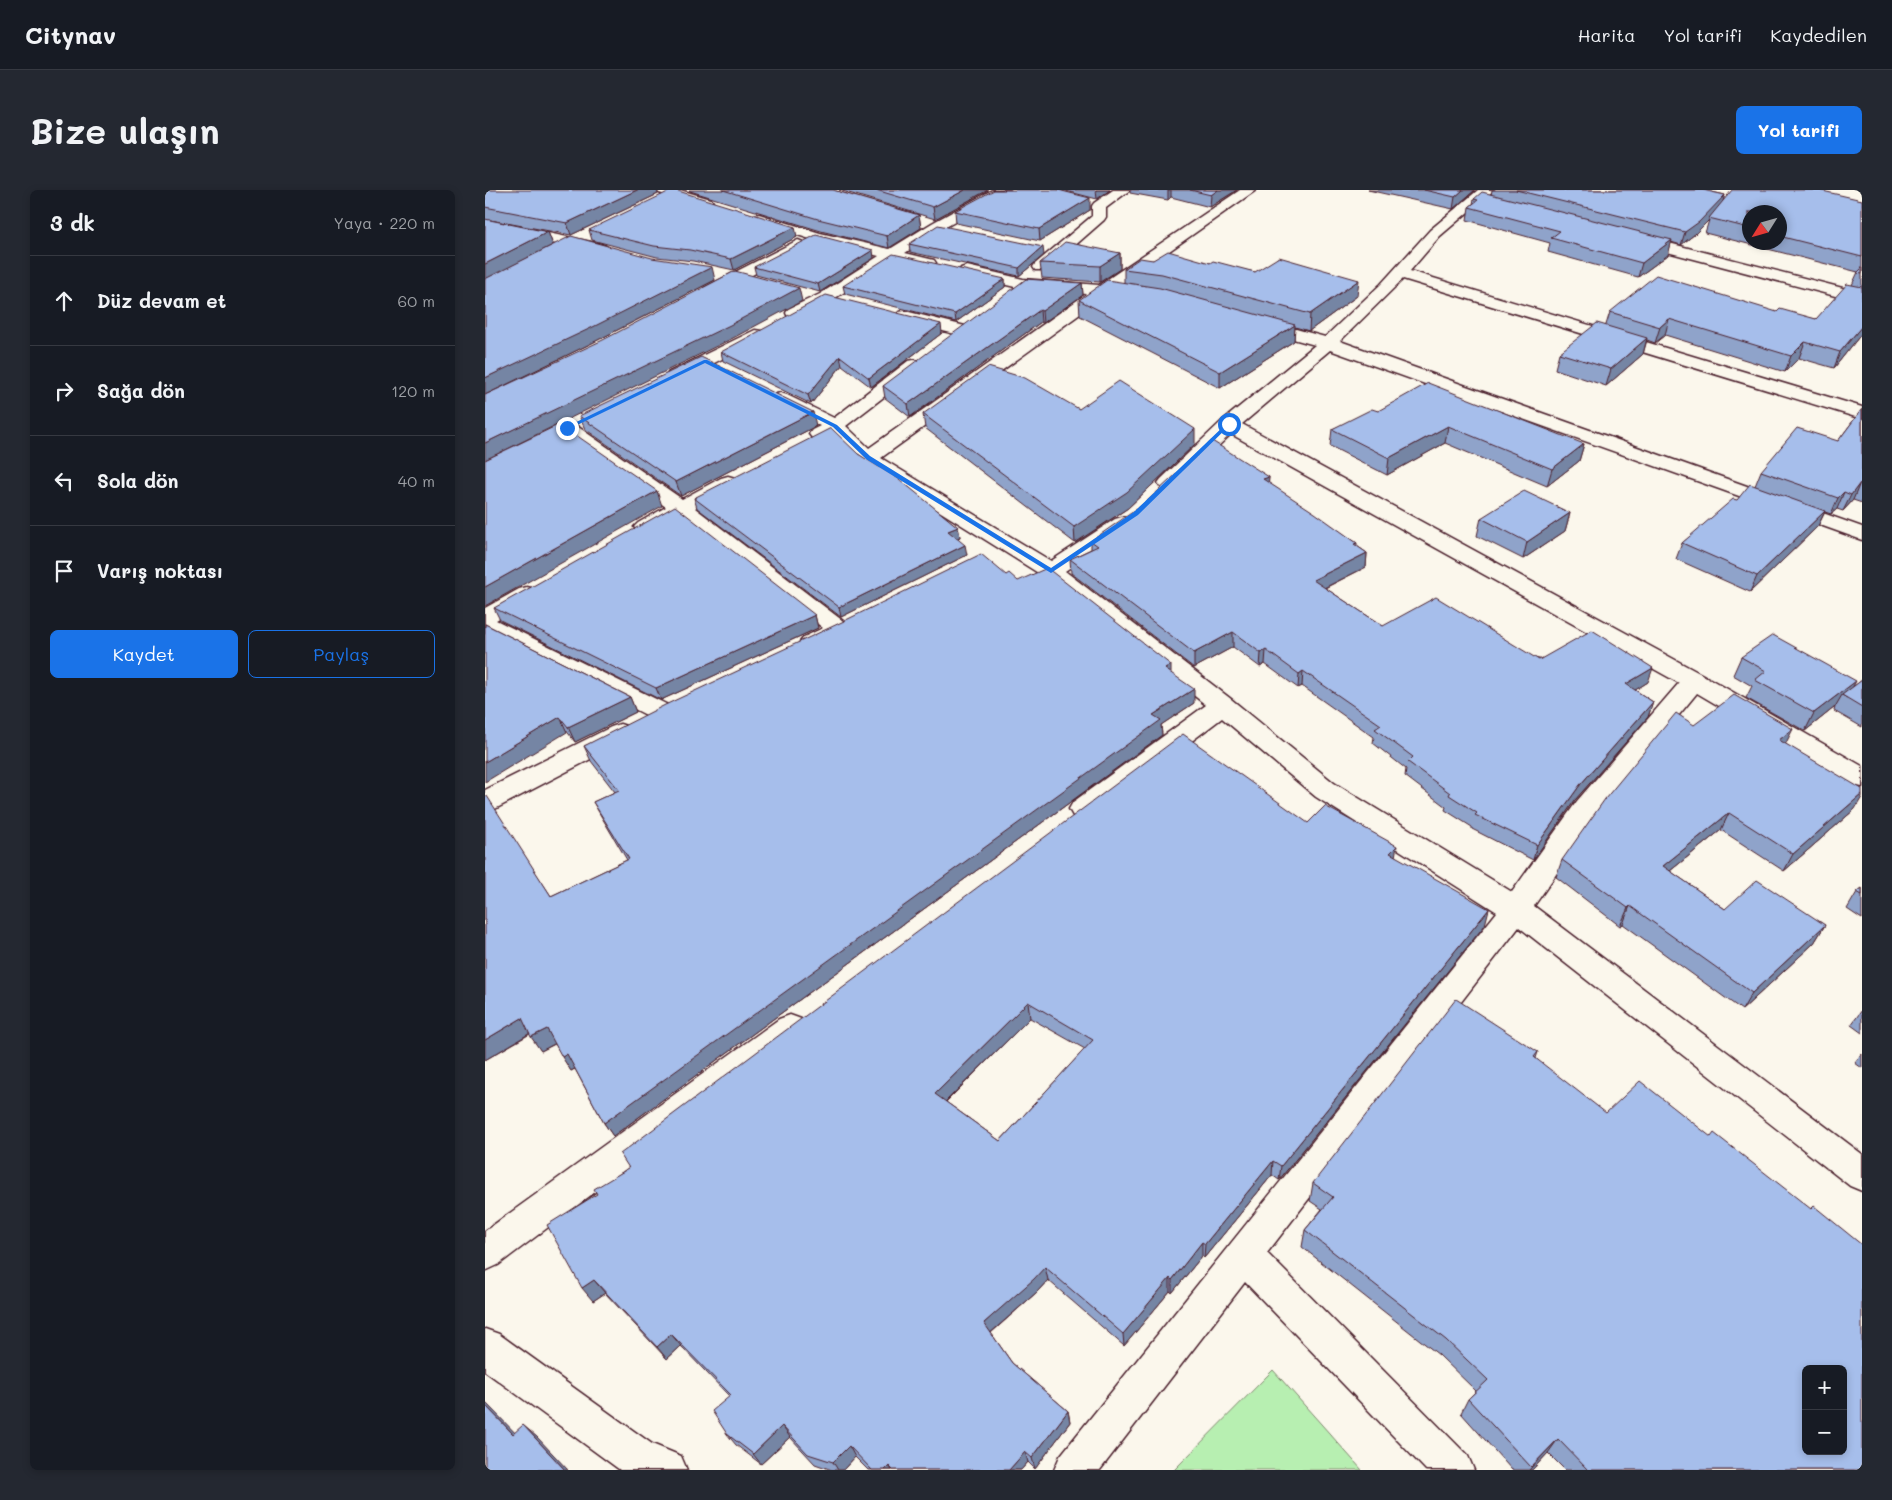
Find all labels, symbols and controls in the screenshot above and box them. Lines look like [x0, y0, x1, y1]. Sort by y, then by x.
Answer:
text: Citynav [25, 19, 116, 50]
text: Harita [1578, 23, 1635, 47]
text: Yol tarifi [1663, 23, 1742, 47]
text: Kaydedilen [1770, 23, 1867, 47]
button: Yol tarifi [1736, 106, 1862, 154]
text: Bize ulaşın [30, 107, 220, 153]
north arrow [1742, 205, 1787, 250]
text: 3 dk [50, 209, 95, 236]
text: Yaya · 220 m [333, 212, 435, 233]
icon: ahead [50, 287, 78, 315]
text: Düz devam et [97, 288, 226, 313]
text: 60 m [398, 290, 435, 311]
icon: right [50, 377, 78, 405]
text: Sağa dön [97, 378, 185, 403]
text: 120 m [391, 380, 435, 401]
route start [1218, 413, 1241, 436]
route end [556, 417, 579, 440]
icon: left [50, 467, 78, 495]
text: Sola dön [97, 468, 179, 493]
text: 40 m [398, 470, 435, 491]
icon: arrive [50, 557, 78, 585]
text: Varış noktası [97, 558, 223, 583]
button: Kaydet [50, 630, 238, 678]
button: Paylaş [248, 630, 435, 678]
map controls [1802, 1365, 1847, 1455]
button: + [1802, 1365, 1847, 1410]
button: − [1802, 1410, 1847, 1455]

